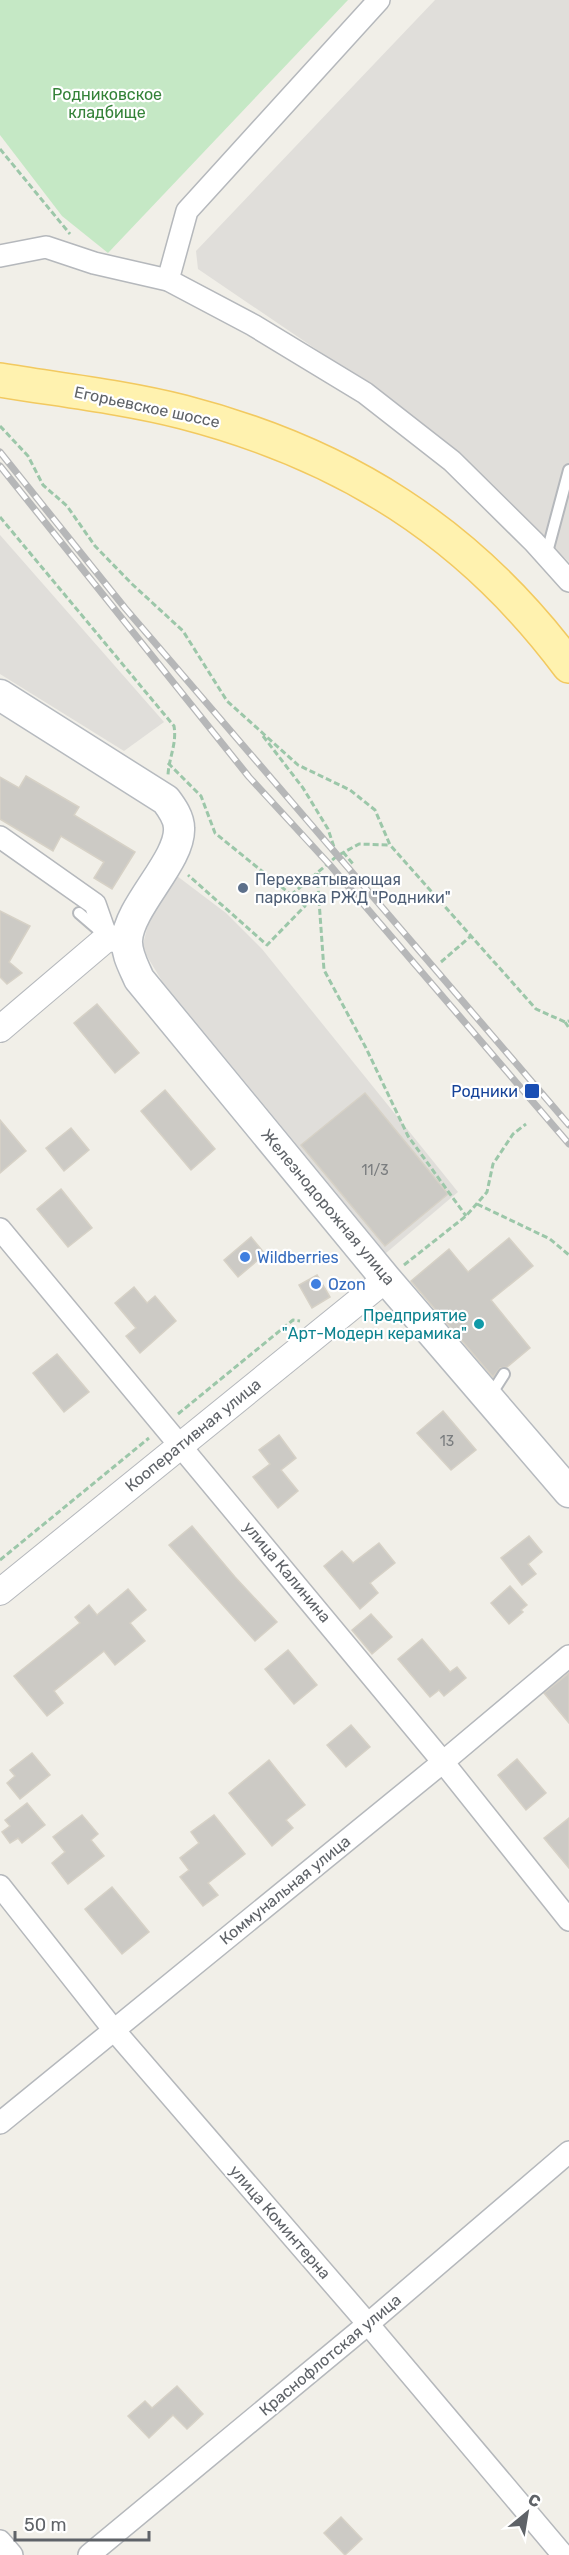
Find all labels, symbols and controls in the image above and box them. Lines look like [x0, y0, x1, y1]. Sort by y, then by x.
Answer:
park label: Родниковское кладбище [52, 85, 162, 122]
street label: Егорьевское шоссе [72, 382, 222, 432]
place label: Перехватывающая парковка РЖД "Родники" [255, 870, 451, 907]
marker: Перехватывающая парковка РЖД "Родники" [236, 881, 250, 895]
place label: Родники [451, 1082, 518, 1101]
marker: Родники [523, 1082, 541, 1100]
street label: Железнодорожная улица [257, 1125, 399, 1289]
house number: 11/3 [361, 1162, 389, 1179]
place label: Wildberries [257, 1248, 339, 1267]
marker: Wildberries [238, 1250, 252, 1264]
place label: Ozon [328, 1275, 366, 1294]
marker: Ozon [309, 1277, 323, 1291]
place label: Предприятие "Арт-Модерн керамика" [282, 1306, 467, 1343]
marker: Предприятие "Арт-Модерн керамика" [472, 1317, 486, 1331]
street label: Кооперативная улица [121, 1374, 265, 1496]
house number: 13 [440, 1433, 454, 1450]
street label: улица Калинина [239, 1518, 335, 1626]
street label: Коммунальная улица [216, 1831, 354, 1949]
street label: улица Коминтерна [225, 2161, 335, 2283]
street label: Краснофлотская улица [255, 2290, 405, 2420]
north arrow [497, 2483, 557, 2543]
text: С [525, 2489, 544, 2511]
scale bar [15, 2504, 148, 2542]
text: 50 m [24, 2514, 67, 2536]

